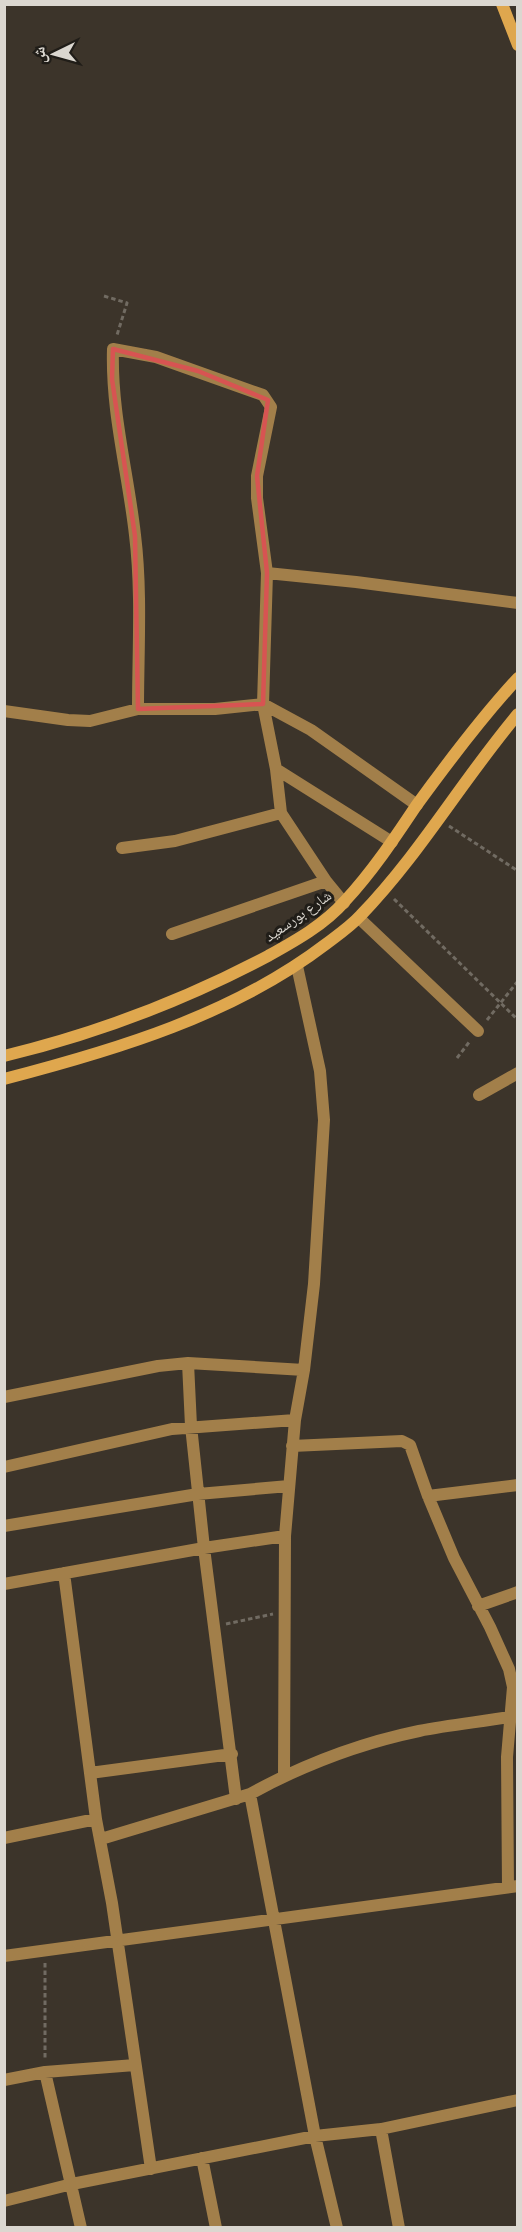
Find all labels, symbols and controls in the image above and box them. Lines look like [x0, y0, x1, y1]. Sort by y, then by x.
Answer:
north arrow [24, 24, 84, 84]
text: ش [30, 46, 52, 64]
street label: شارع بورسعيد [262, 887, 336, 947]

